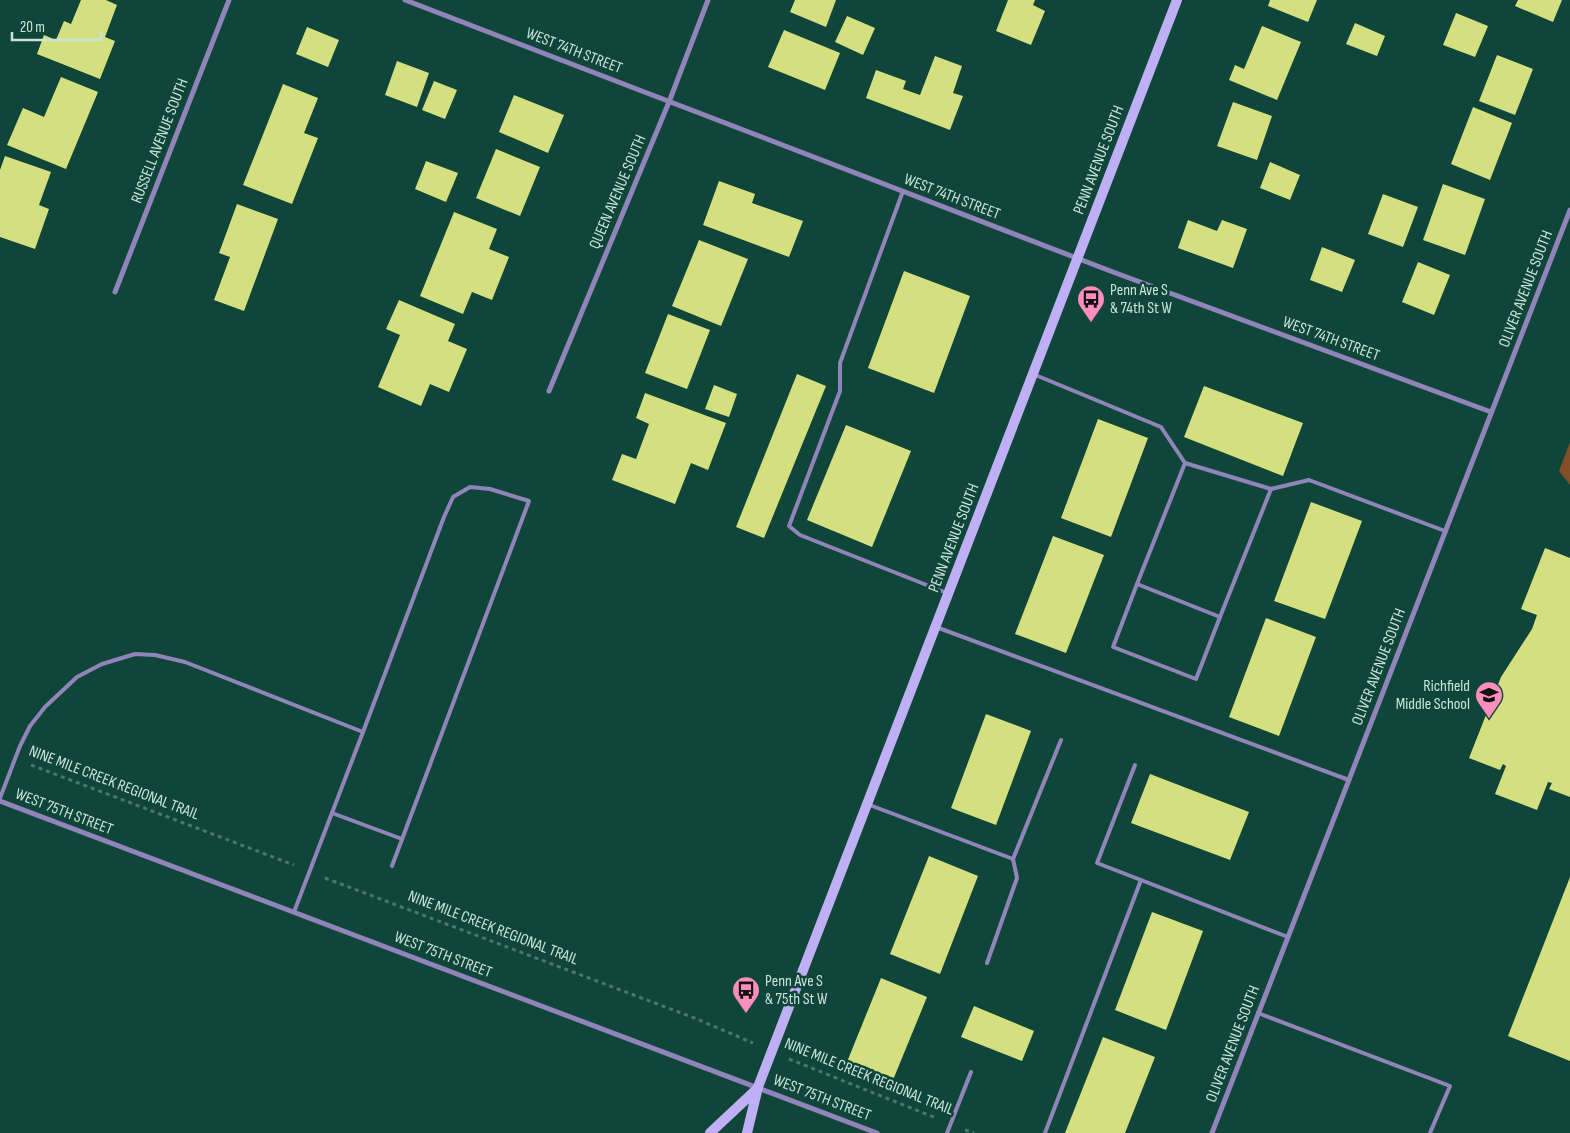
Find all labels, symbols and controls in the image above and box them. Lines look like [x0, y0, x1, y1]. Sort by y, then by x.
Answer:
scale bar [12, 10, 101, 42]
text: 20 m [20, 18, 45, 37]
street label: WEST 74TH STREET [523, 24, 625, 78]
street label: RUSSELL AVENUE SOUTH [127, 76, 193, 206]
street label: PENN AVENUE SOUTH [1070, 103, 1128, 217]
street label: QUEEN AVENUE SOUTH [585, 132, 651, 252]
street label: WEST 74TH STREET [901, 170, 1003, 224]
street label: OLIVER AVENUE SOUTH [1495, 228, 1557, 350]
place label: Penn Ave S & 74th St W [1110, 281, 1172, 318]
bus stop icon: Penn Ave S & 74th St W [1076, 284, 1106, 323]
street label: WEST 74TH STREET [1280, 313, 1383, 365]
street label: PENN AVENUE SOUTH [925, 481, 983, 595]
street label: OLIVER AVENUE SOUTH [1348, 606, 1410, 728]
place label: Richfield Middle School [1396, 677, 1470, 714]
school or university icon: Richfield Middle School [1474, 680, 1504, 719]
street label: NINE MILE CREEK REGIONAL TRAIL [26, 742, 202, 824]
street label: WEST 75TH STREET [12, 785, 116, 840]
street label: NINE MILE CREEK REGIONAL TRAIL [405, 887, 581, 969]
street label: WEST 75TH STREET [391, 928, 495, 983]
place label: Penn Ave S & 75th St W [765, 972, 828, 1009]
bus stop icon: Penn Ave S & 75th St W [731, 975, 761, 1014]
street label: OLIVER AVENUE SOUTH [1202, 983, 1264, 1105]
street label: NINE MILE CREEK REGIONAL TRAIL [782, 1034, 956, 1120]
street label: WEST 75TH STREET [770, 1071, 874, 1126]

